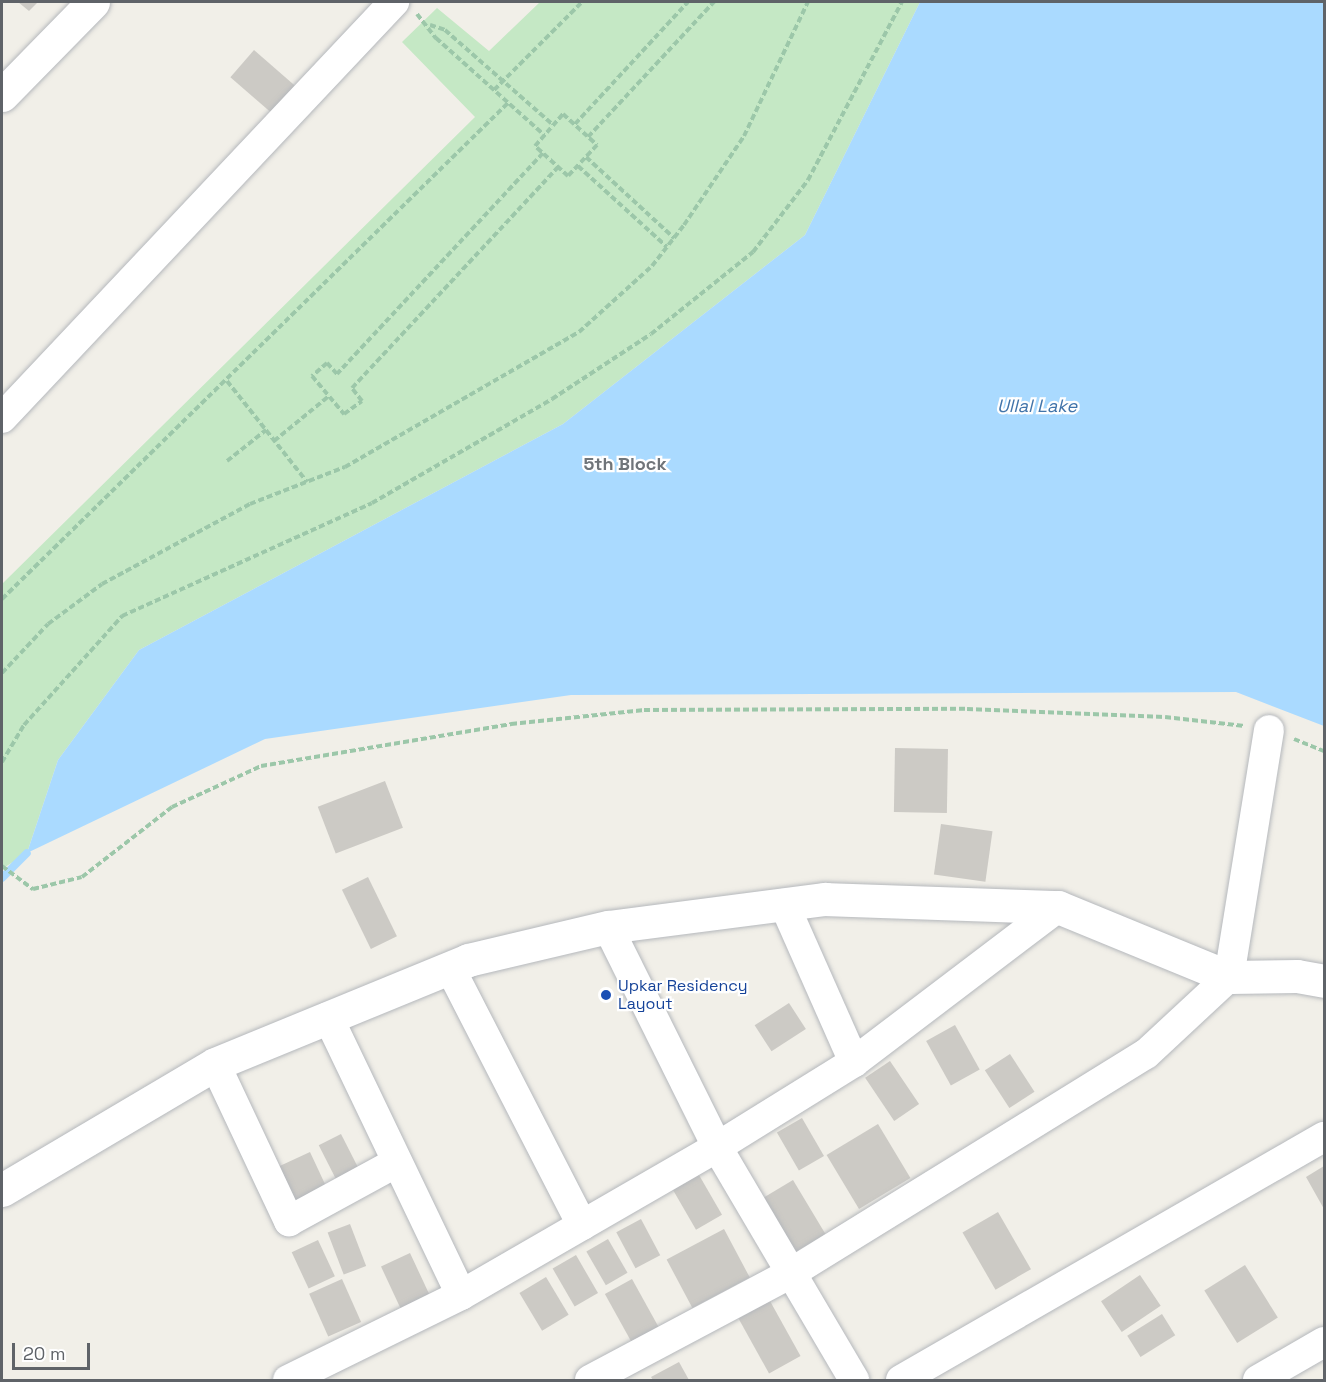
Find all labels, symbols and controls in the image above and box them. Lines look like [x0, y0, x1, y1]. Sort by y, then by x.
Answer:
water label: Ullal Lake [997, 395, 1077, 417]
district label: 5th Block [583, 453, 667, 475]
place label: Upkar Residency Layout [618, 976, 748, 1014]
marker: Upkar Residency Layout [599, 988, 613, 1002]
scale bar [15, 1331, 93, 1369]
text: 20 m [23, 1342, 66, 1365]

